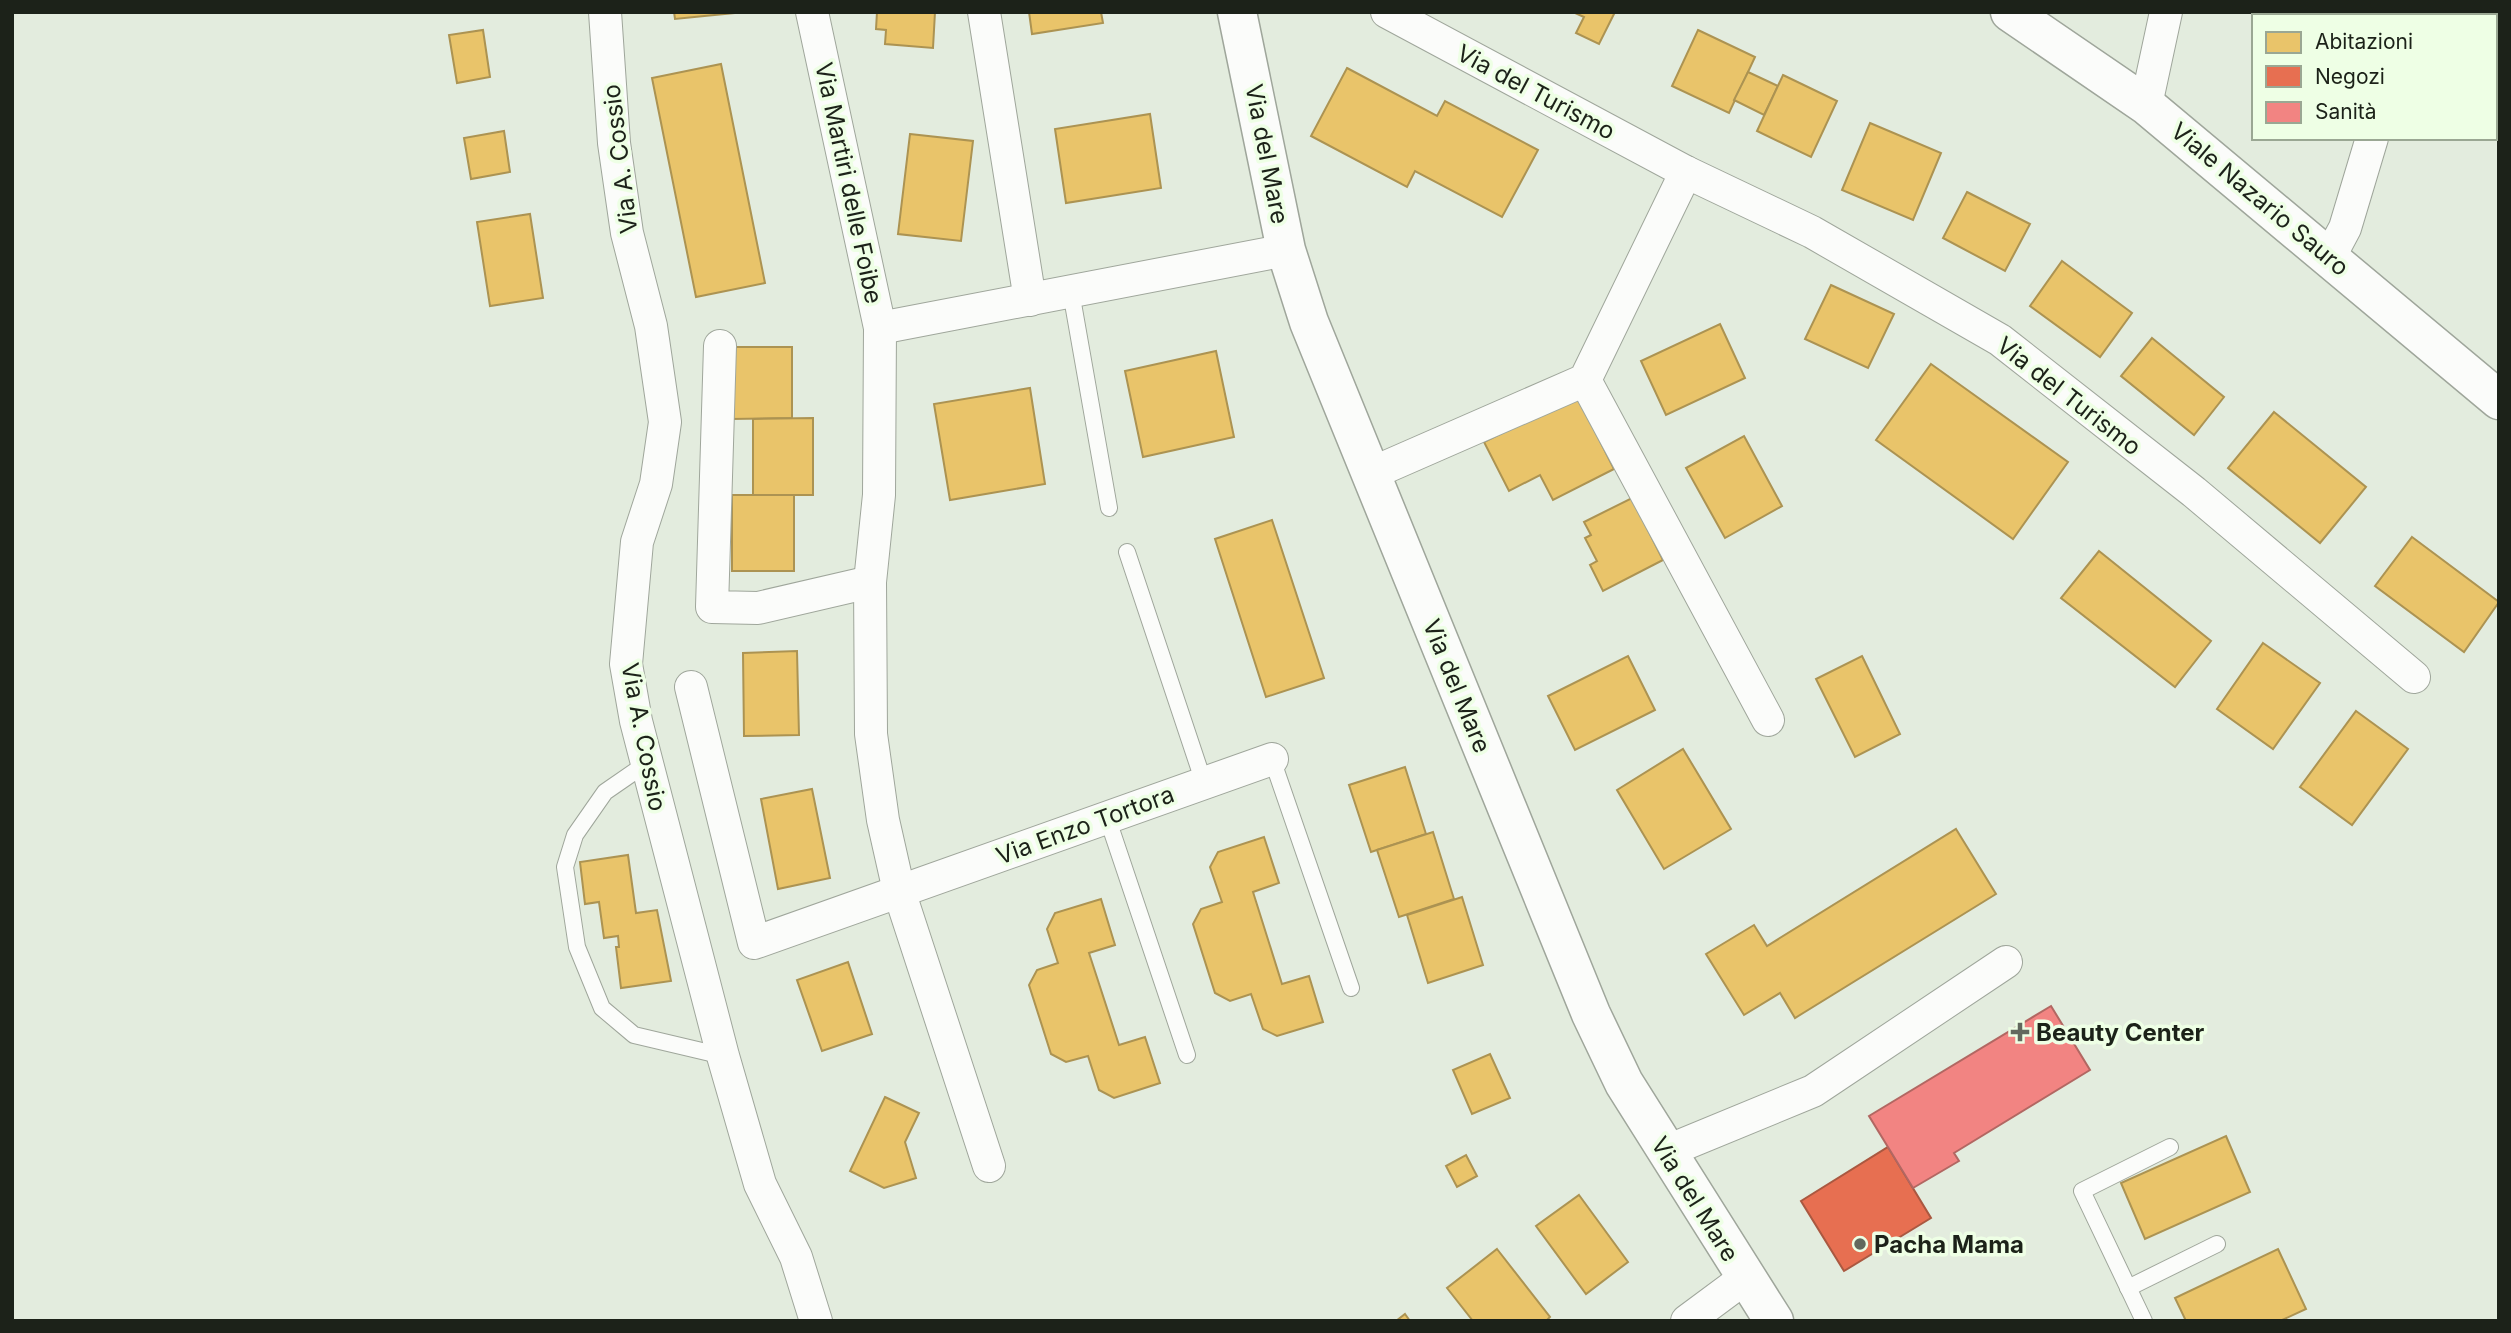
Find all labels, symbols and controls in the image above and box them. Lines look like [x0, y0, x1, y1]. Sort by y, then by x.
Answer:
legend [2252, 14, 2497, 140]
text: Abitazioni [2315, 29, 2413, 54]
street label: Via del Turismo [1452, 38, 1620, 146]
street label: Via Martiri delle Foibe [809, 60, 889, 306]
text: Negozi [2315, 64, 2385, 89]
street label: Via del Mare [1239, 82, 1295, 226]
street label: Via A. Cossio [596, 83, 644, 235]
text: Sanità [2315, 99, 2377, 124]
street label: Viale Nazario Sauro [2165, 116, 2355, 282]
street label: Via del Turismo [1991, 331, 2147, 461]
street label: Via del Mare [1417, 615, 1497, 757]
street label: Via A. Cossio [615, 660, 673, 814]
street label: Via Enzo Tortora [992, 779, 1178, 871]
place label: Beauty Center [2036, 1018, 2205, 1047]
marker: Beauty Center [2010, 1022, 2030, 1042]
street label: Via del Mare [1645, 1131, 1745, 1267]
place label: Pacha Mama [1874, 1230, 2024, 1259]
marker: Pacha Mama [1852, 1236, 1868, 1252]

